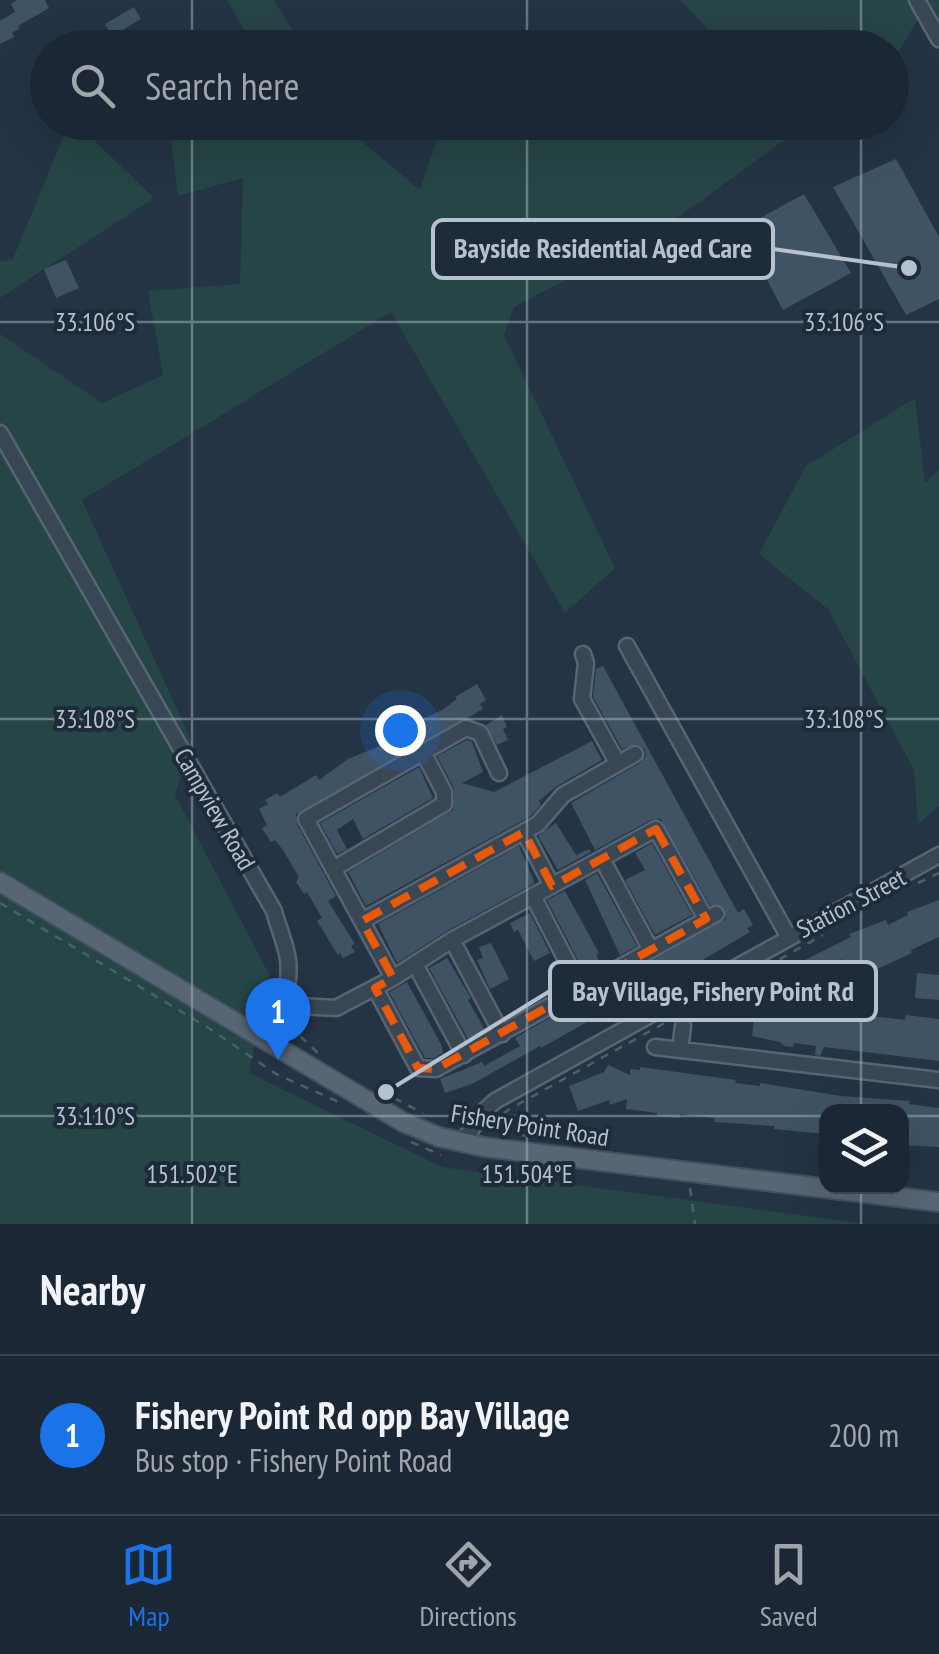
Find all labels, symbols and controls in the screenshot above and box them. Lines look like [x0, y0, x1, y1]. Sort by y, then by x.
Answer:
search box [30, 30, 909, 140]
icon: search [65, 58, 120, 113]
text: Search here [145, 61, 299, 110]
callout: Bayside Residential Aged Care [433, 220, 773, 278]
text: Bayside Residential Aged Care [454, 229, 752, 266]
text: 33.106°S [55, 306, 135, 338]
text: 33.106°S [804, 306, 884, 338]
text: 33.108°S [55, 703, 135, 735]
text: 33.108°S [804, 703, 884, 735]
your location [375, 705, 426, 756]
street label: Campview Road [167, 742, 263, 876]
street label: Station Street [791, 861, 911, 945]
callout: Bay Village, Fishery Point Rd [550, 962, 876, 1020]
text: Bay Village, Fishery Point Rd [572, 972, 854, 1009]
pin: 1 [246, 978, 310, 1060]
street label: Fishery Point Road [449, 1097, 611, 1153]
text: 33.110°S [55, 1100, 135, 1132]
map controls [819, 1104, 909, 1194]
button: layers [819, 1104, 909, 1194]
text: 151.502°E [146, 1158, 238, 1190]
text: 151.504°E [481, 1158, 573, 1190]
text: Nearby [40, 1262, 145, 1317]
text: Fishery Point Rd opp Bay Village [135, 1390, 570, 1439]
text: 1 [65, 1414, 80, 1456]
text: 200 m [828, 1414, 899, 1456]
text: Bus stop · Fishery Point Road [135, 1439, 452, 1481]
tab: Map [121, 1537, 176, 1634]
tab: Directions [419, 1537, 517, 1634]
tab: Saved [760, 1537, 818, 1634]

